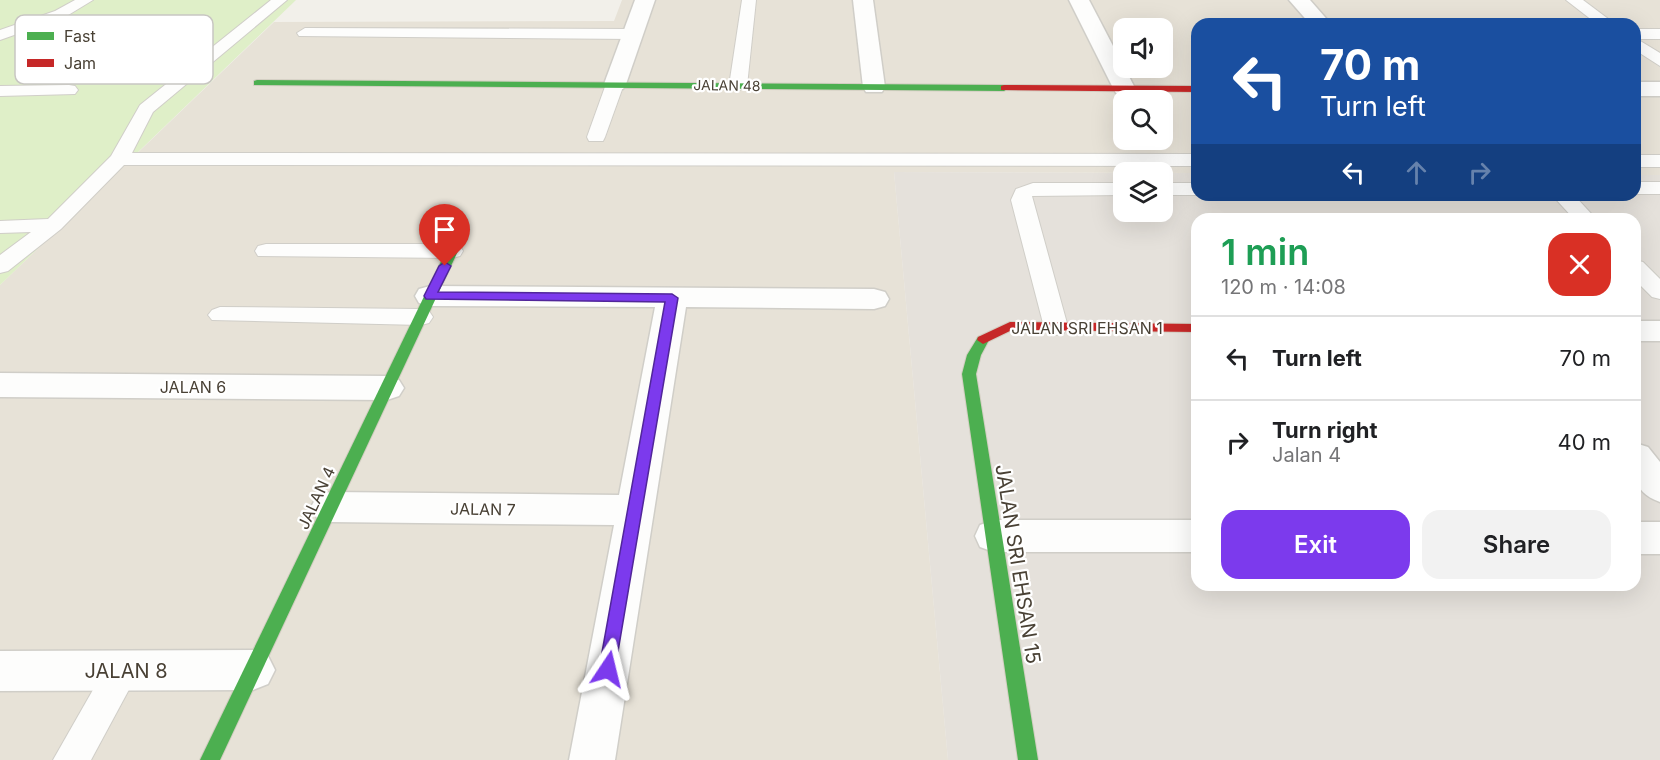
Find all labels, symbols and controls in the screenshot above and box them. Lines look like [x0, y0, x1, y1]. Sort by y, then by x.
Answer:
legend [15, 15, 213, 84]
map controls [1113, 18, 1173, 222]
button: sound [1113, 18, 1173, 78]
text: Fast [64, 26, 96, 46]
text: 70 m [1320, 39, 1420, 90]
icon: left [1221, 42, 1299, 120]
text: Jam [64, 53, 96, 73]
street label: JALAN 48 [693, 76, 761, 94]
button: search [1113, 90, 1173, 150]
text: Turn left [1320, 90, 1426, 123]
icon: left [1337, 156, 1370, 189]
icon: ahead [1400, 156, 1433, 189]
icon: right [1463, 156, 1496, 189]
button: layers [1113, 162, 1173, 222]
pin [419, 204, 470, 266]
icon: arrive [428, 213, 461, 246]
text: 1 min [1221, 230, 1309, 274]
button: close [1548, 233, 1611, 296]
text: 120 m · 14:08 [1221, 275, 1346, 299]
street label: JALAN SRI EHSAN 1 [1011, 318, 1163, 338]
icon: left [1221, 342, 1254, 375]
text: Turn left [1272, 345, 1362, 371]
text: 70 m [1560, 345, 1611, 371]
street label: JALAN 6 [160, 377, 226, 397]
text: Turn right [1272, 417, 1378, 443]
icon: right [1221, 426, 1254, 459]
text: 40 m [1557, 429, 1611, 455]
text: Jalan 4 [1272, 443, 1341, 467]
street label: JALAN SRI EHSAN 15 [990, 462, 1046, 666]
street label: JALAN 4 [293, 463, 339, 533]
street label: JALAN 7 [450, 498, 516, 520]
button: Exit [1221, 510, 1410, 579]
button: Share [1422, 510, 1611, 579]
position arrow [576, 637, 640, 701]
street label: JALAN 8 [85, 659, 168, 683]

